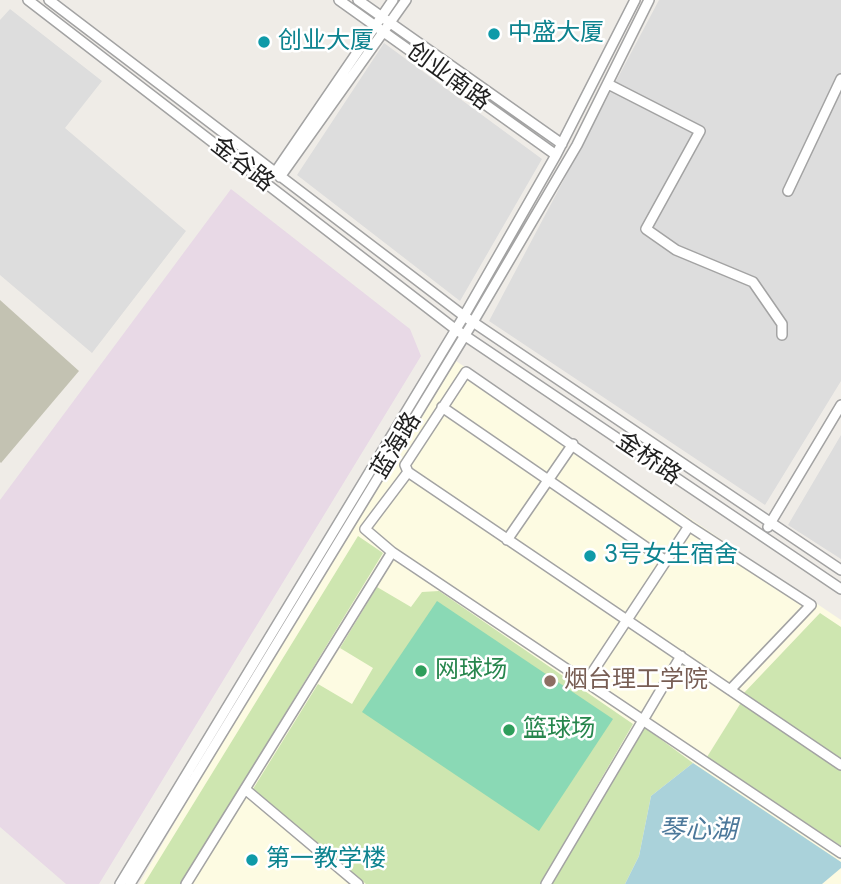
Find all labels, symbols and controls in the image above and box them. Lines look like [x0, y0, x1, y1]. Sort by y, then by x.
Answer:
place label: 中盛大厦 [508, 20, 604, 48]
marker: 中盛大厦 [486, 26, 502, 42]
place label: 创业大厦 [278, 28, 374, 56]
marker: 创业大厦 [256, 34, 272, 50]
street label: 创业南路 [401, 37, 495, 117]
street label: 金谷路 [205, 131, 279, 199]
street label: 蓝海路 [366, 408, 428, 484]
street label: 金桥路 [610, 427, 686, 491]
place label: 3号女生宿舍 [604, 542, 738, 570]
marker: 3号女生宿舍 [582, 548, 598, 564]
place label: 网球场 [435, 657, 507, 685]
marker: 网球场 [413, 663, 429, 679]
place label: 烟台理工学院 [564, 667, 708, 695]
marker: 烟台理工学院 [542, 673, 558, 689]
place label: 篮球场 [523, 716, 595, 744]
marker: 篮球场 [501, 722, 517, 738]
water label: 琴心湖 [659, 815, 737, 847]
place label: 第一教学楼 [266, 846, 386, 874]
marker: 第一教学楼 [244, 852, 260, 868]

